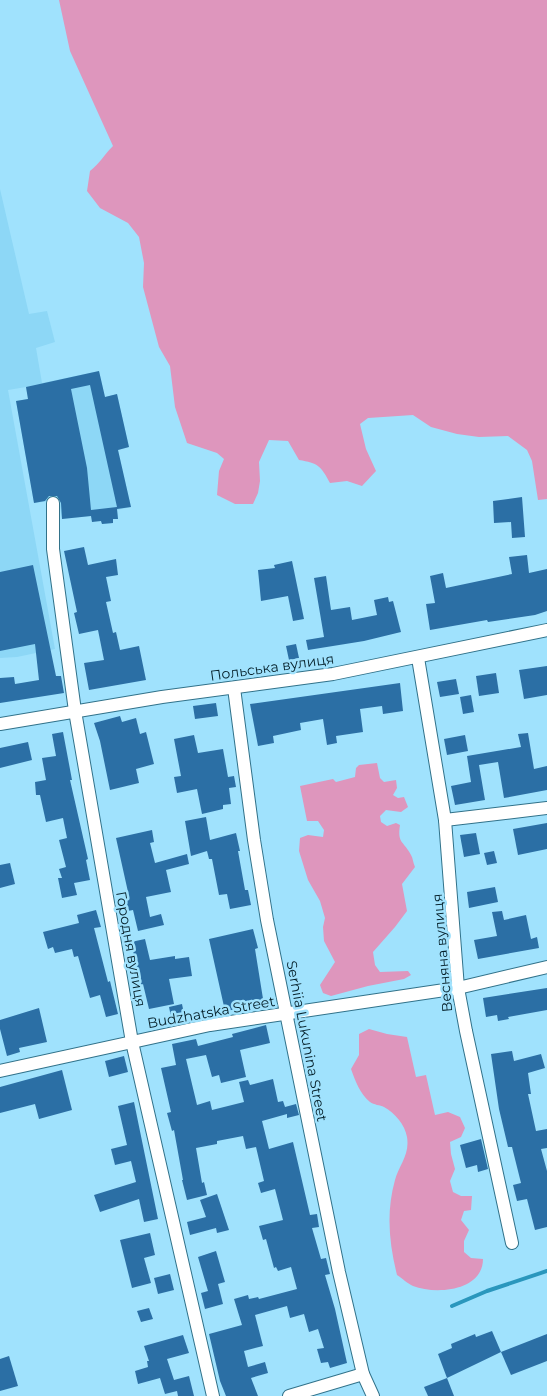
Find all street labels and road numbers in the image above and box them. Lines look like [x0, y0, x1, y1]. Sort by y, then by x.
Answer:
street label: Польська вулиця [209, 649, 335, 685]
street label: Городня вулиця [112, 890, 150, 1008]
street label: Весняна вулиця [428, 893, 456, 1013]
street label: Serhiia Lukunina Street [283, 959, 332, 1123]
street label: Budzhatska Street [146, 992, 277, 1032]

